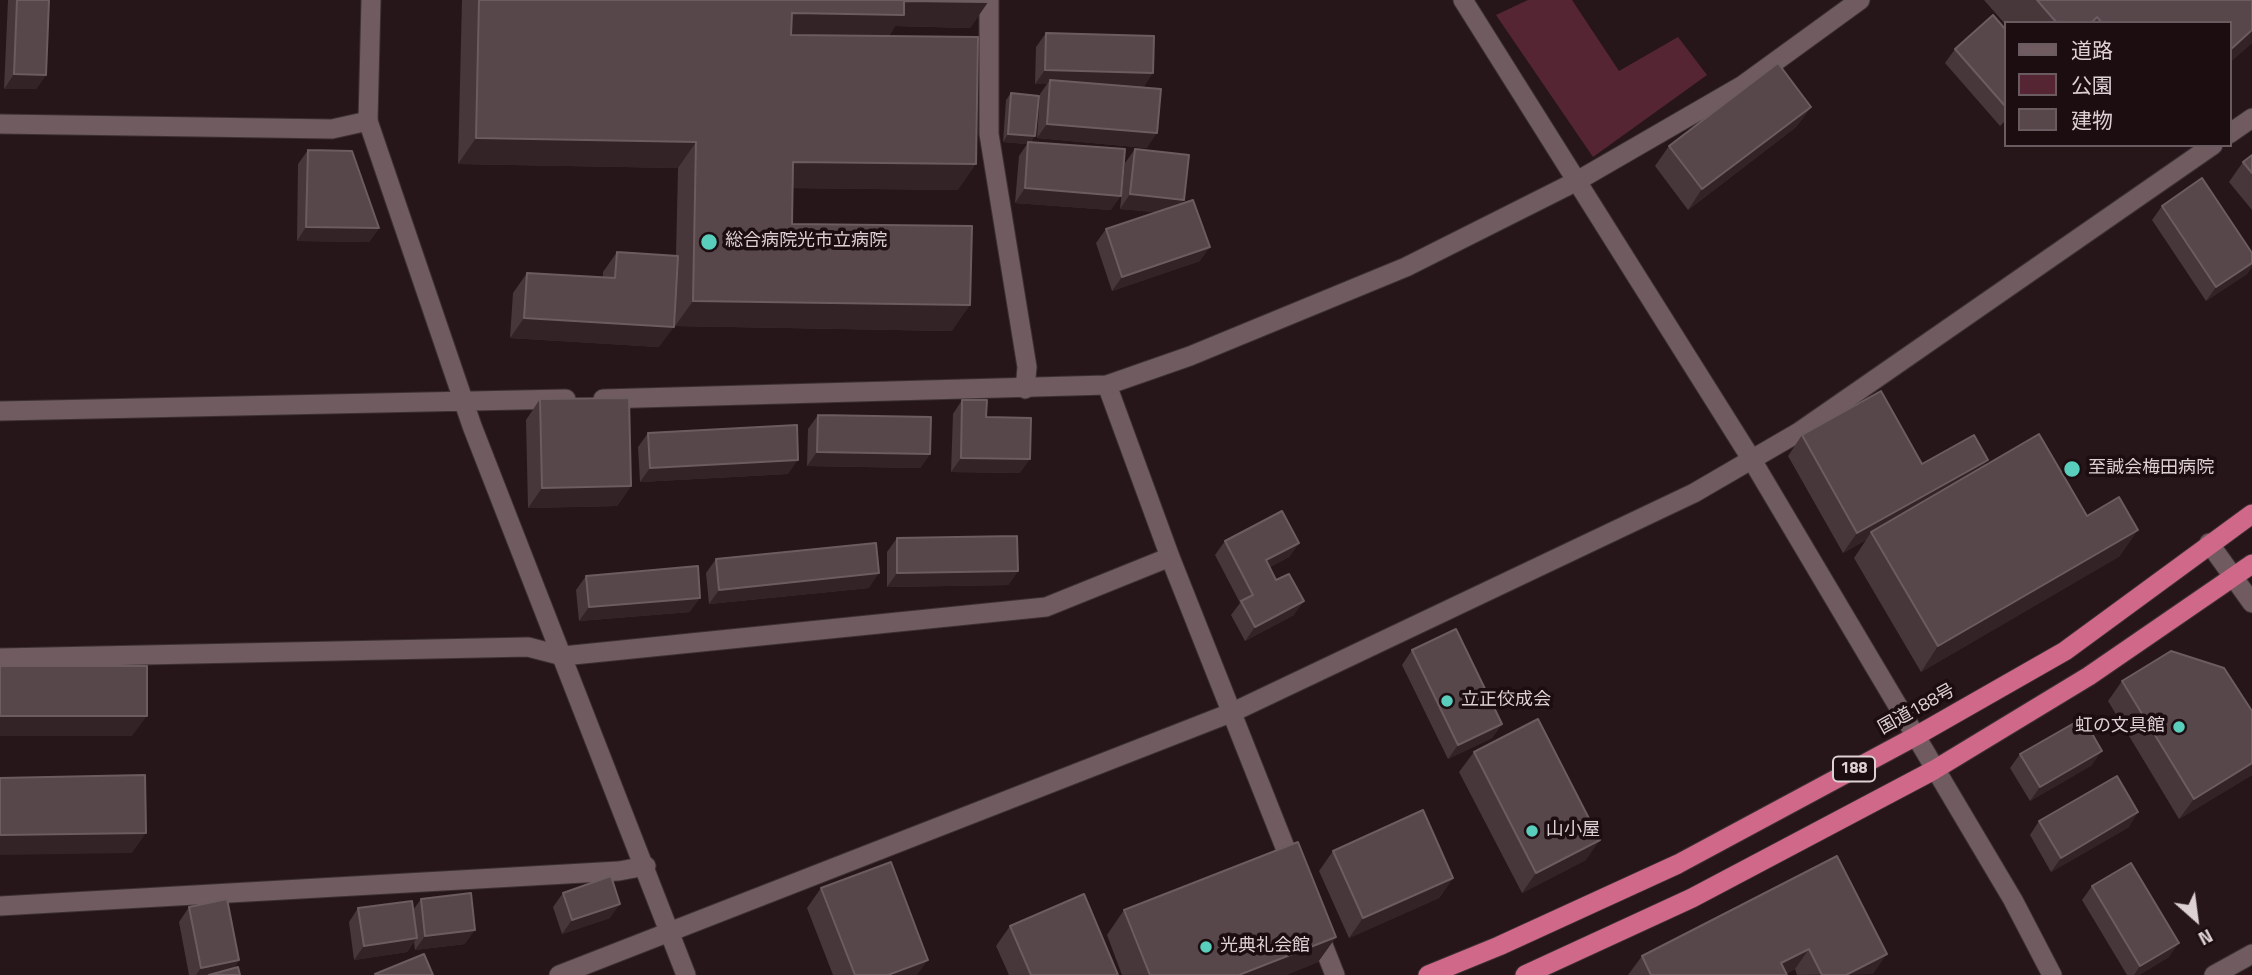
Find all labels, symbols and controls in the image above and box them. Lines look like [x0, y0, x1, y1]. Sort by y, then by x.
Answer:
legend [2004, 21, 2231, 147]
text: 道路 [2071, 34, 2113, 66]
text: 公園 [2071, 69, 2113, 101]
text: 建物 [2071, 104, 2113, 136]
place label: 総合病院光市立病院 [725, 231, 887, 253]
marker: 総合病院光市立病院 [699, 232, 719, 252]
place label: 至誠会梅田病院 [2088, 458, 2214, 480]
marker: 至誠会梅田病院 [2062, 459, 2082, 479]
street label: 国道188号 [1875, 680, 1959, 740]
place label: 立正佼成会 [1461, 690, 1551, 712]
marker: 立正佼成会 [1439, 693, 1455, 709]
place label: 虹の文具館 [2075, 716, 2165, 738]
marker: 虹の文具館 [2171, 719, 2187, 735]
road number: 188 [1833, 756, 1875, 782]
place label: 山小屋 [1546, 820, 1600, 842]
marker: 山小屋 [1524, 823, 1540, 839]
north arrow [2161, 884, 2231, 954]
text: N [2193, 922, 2219, 954]
place label: 光典礼会館 [1220, 936, 1310, 958]
marker: 光典礼会館 [1198, 939, 1214, 955]

